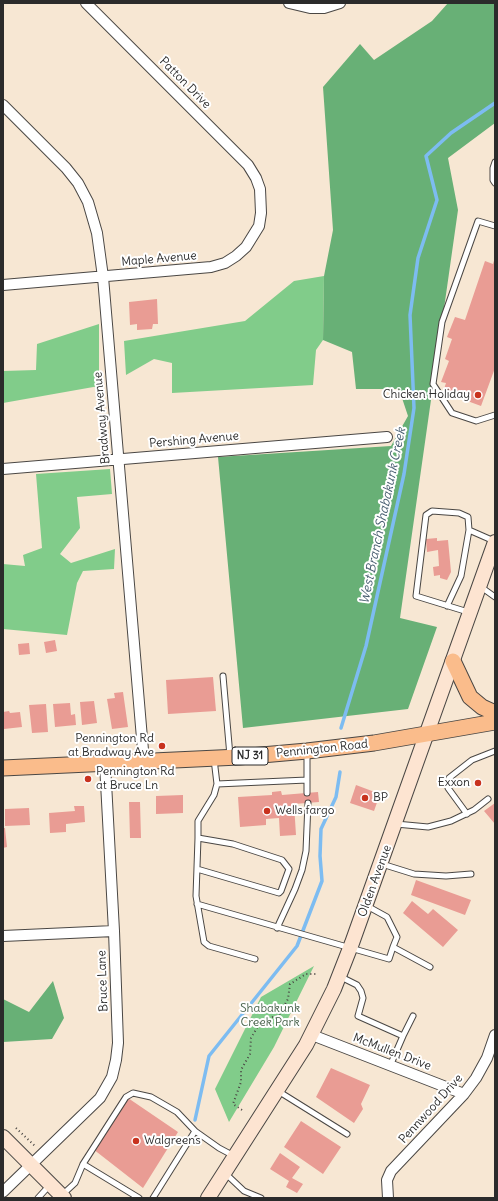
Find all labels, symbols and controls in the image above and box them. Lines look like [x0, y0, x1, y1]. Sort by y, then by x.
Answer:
street label: Patton Drive [156, 54, 214, 112]
street label: Maple Avenue [121, 249, 197, 269]
street label: Bradway Avenue [91, 371, 113, 465]
place label: Chicken Holiday [383, 388, 470, 402]
marker: Chicken Holiday [473, 390, 483, 400]
water label: West Branch Shabakunk Creek [357, 426, 409, 606]
street label: Pershing Avenue [149, 429, 239, 451]
place label: Pennington Rd at Bradway Ave [68, 732, 154, 760]
street label: Pennington Road [275, 737, 369, 761]
marker: Pennington Rd at Bradway Ave [157, 741, 167, 751]
road number: NJ 31 [232, 747, 268, 765]
place label: Pennington Rd at Bruce Ln [96, 765, 175, 793]
marker: Pennington Rd at Bruce Ln [83, 774, 93, 784]
place label: Exxon [438, 776, 470, 790]
marker: Exxon [473, 778, 483, 788]
place label: BP [373, 791, 388, 805]
marker: BP [360, 793, 370, 803]
place label: Wells fargo [275, 804, 334, 818]
marker: Wells fargo [262, 806, 272, 816]
street label: Olden Avenue [355, 843, 395, 919]
street label: Bruce Lane [95, 950, 111, 1012]
park label: Shabakunk Creek Park [240, 1002, 300, 1030]
street label: McMullen Drive [351, 1031, 433, 1073]
street label: Pennwood Drive [396, 1071, 466, 1147]
place label: Walgreens [144, 1134, 201, 1148]
marker: Walgreens [131, 1136, 141, 1146]

